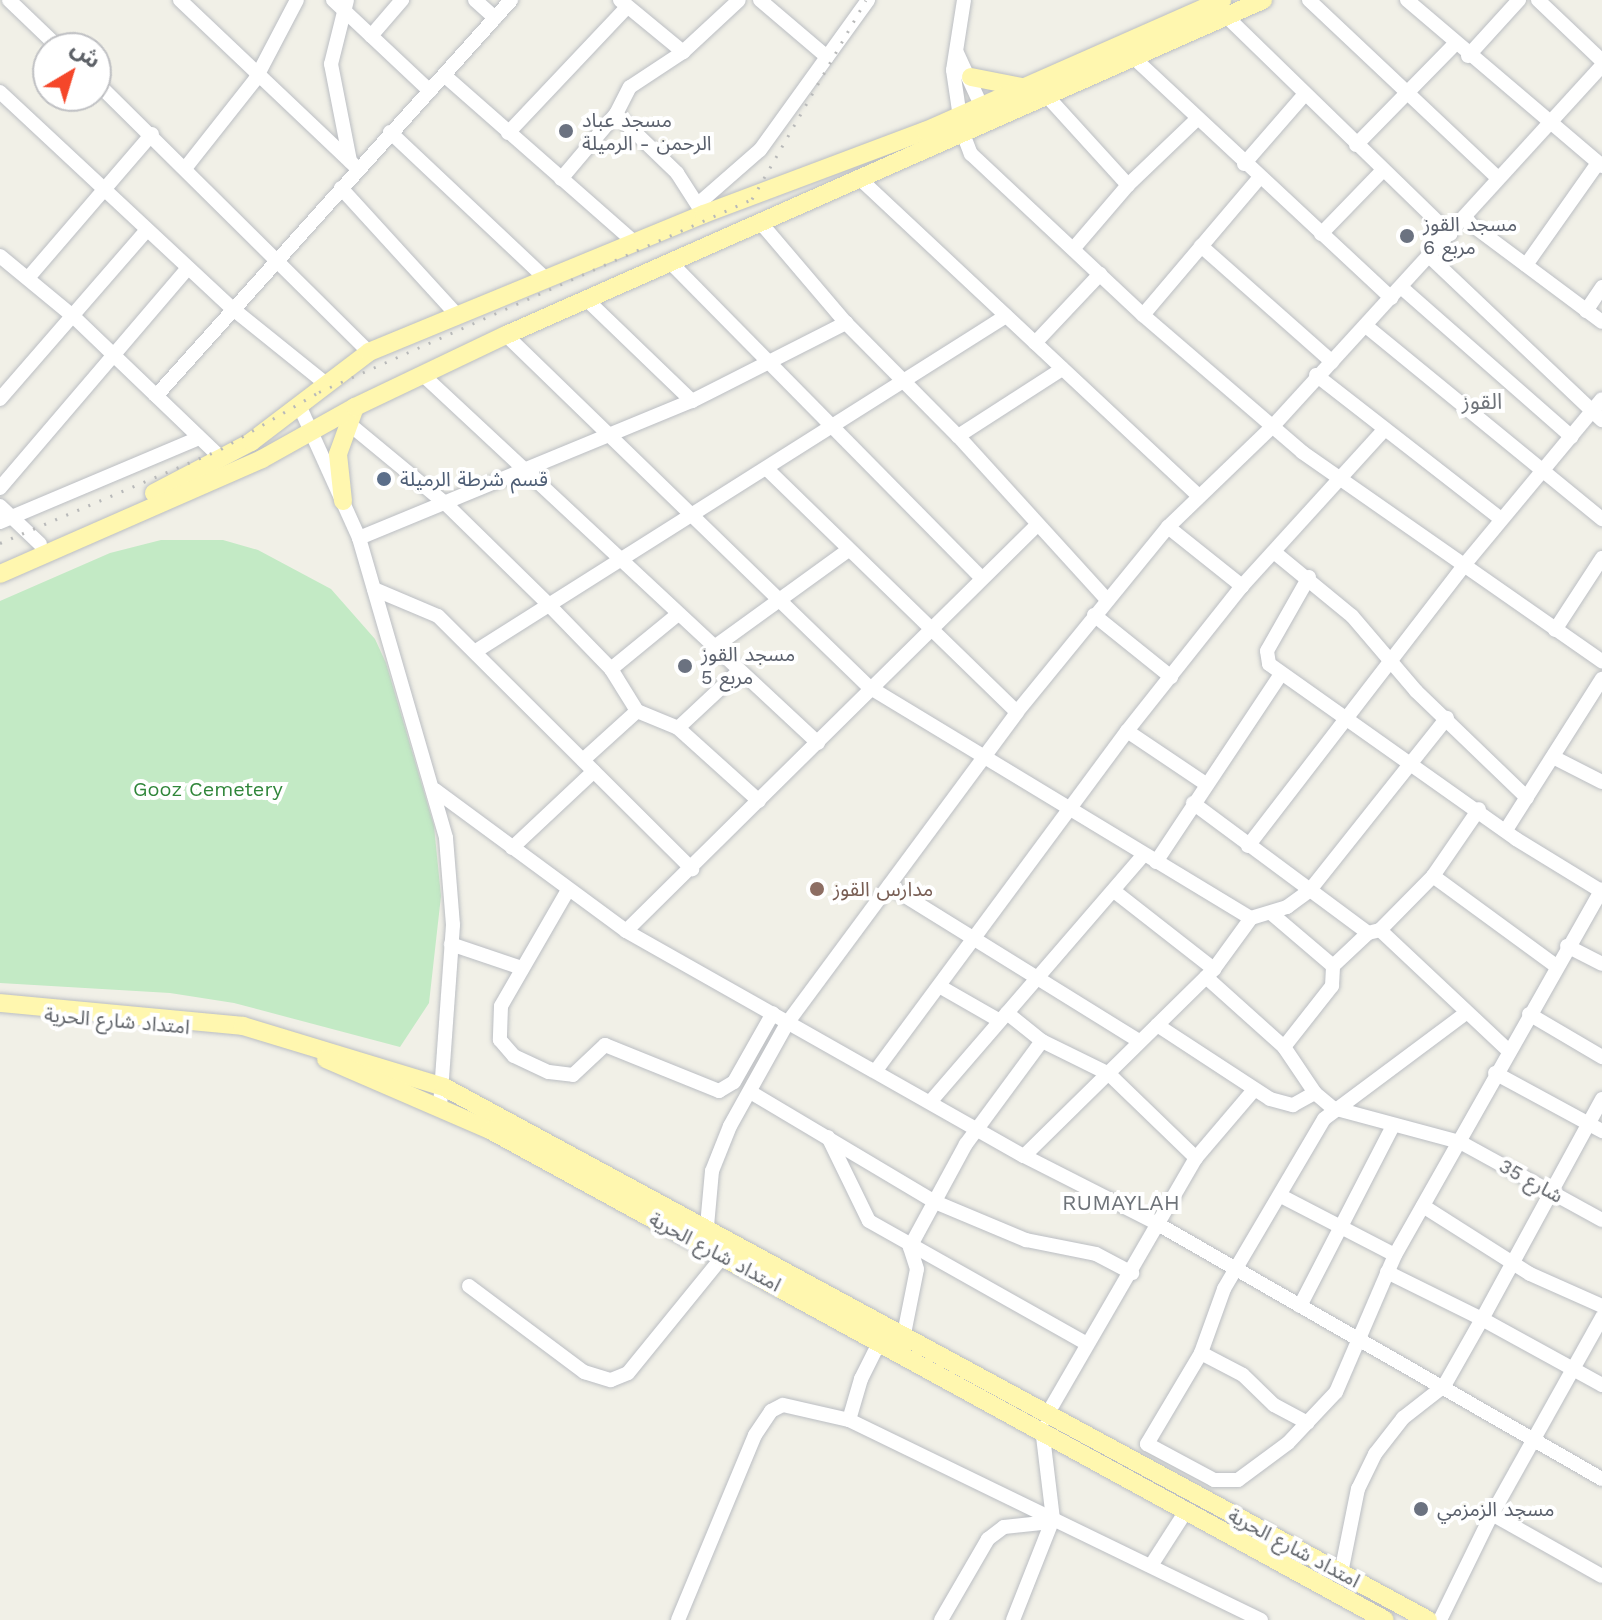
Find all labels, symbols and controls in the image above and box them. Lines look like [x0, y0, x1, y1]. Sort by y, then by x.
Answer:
north arrow [32, 32, 112, 112]
text: ش [66, 35, 105, 73]
place label: مسجد عباد الرحمن - الرميلة [582, 108, 712, 155]
marker: مسجد عباد الرحمن - الرميلة [557, 122, 575, 140]
place label: مسجد القوز مربع 6 [1423, 212, 1517, 259]
marker: مسجد القوز مربع 6 [1398, 227, 1416, 245]
district label: القوز [1462, 389, 1502, 415]
place label: قسم شرطة الرميلة [400, 467, 548, 491]
marker: قسم شرطة الرميلة [375, 470, 393, 488]
place label: مسجد القوز مربع 5 [701, 642, 795, 689]
marker: مسجد القوز مربع 5 [676, 657, 694, 675]
park label: Gooz Cemetery [133, 777, 283, 801]
place label: مدارس القوز [833, 877, 933, 901]
marker: مدارس القوز [808, 880, 826, 898]
street label: امتداد شارع الحرية [43, 1003, 191, 1039]
street label: شارع 35 [1495, 1154, 1567, 1208]
district label: RUMAYLAH [1054, 1190, 1188, 1216]
street label: امتداد شارع الحرية [645, 1207, 785, 1297]
place label: مسجد الزمزمي [1437, 1497, 1555, 1521]
marker: مسجد الزمزمي [1412, 1500, 1430, 1518]
street label: امتداد شارع الحرية [1224, 1503, 1364, 1593]

